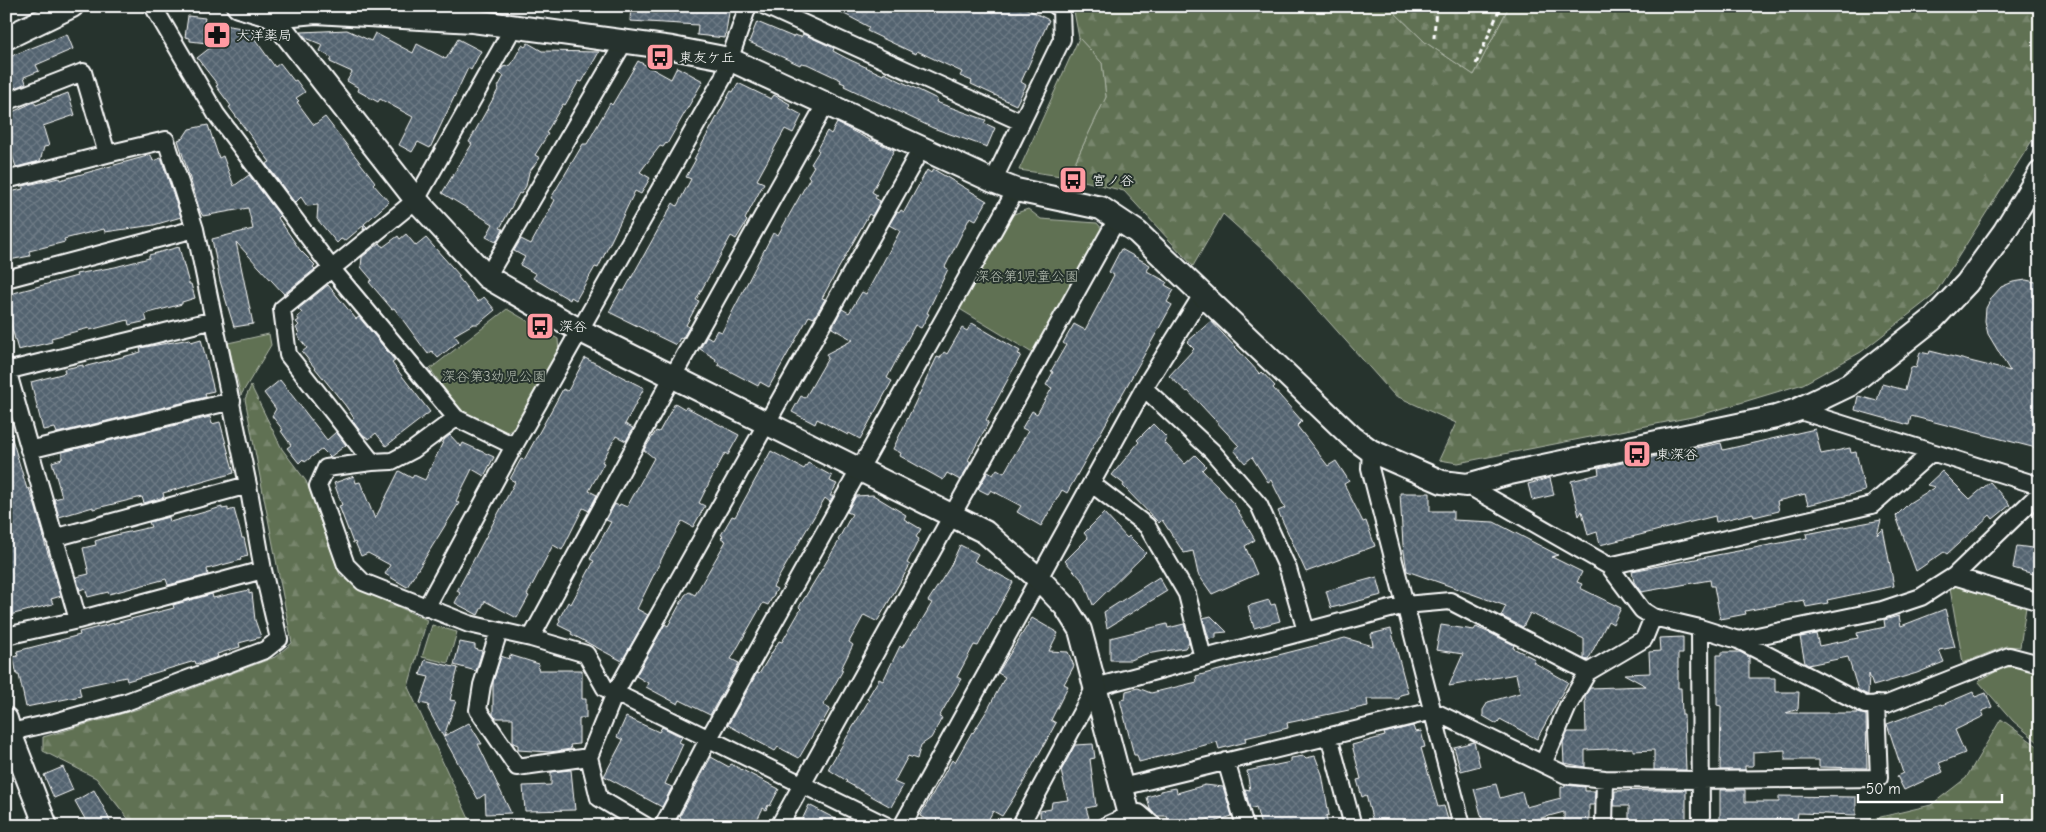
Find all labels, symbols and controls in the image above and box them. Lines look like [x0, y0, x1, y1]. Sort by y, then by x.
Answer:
pharmacy icon: 大洋薬局 [202, 20, 232, 50]
place label: 大洋薬局 [236, 27, 292, 44]
bus stop icon: 東友ケ丘 [645, 42, 675, 72]
place label: 東友ケ丘 [679, 49, 735, 66]
bus stop icon: 宮ノ谷 [1058, 165, 1088, 195]
place label: 宮ノ谷 [1092, 172, 1134, 189]
park label: 深谷第1児童公園 [975, 268, 1079, 285]
bus stop icon: 深谷 [525, 311, 555, 341]
place label: 深谷 [559, 318, 587, 335]
park label: 深谷第3幼児公園 [441, 368, 547, 385]
bus stop icon: 東深谷 [1622, 439, 1652, 469]
place label: 東深谷 [1656, 446, 1698, 463]
scale bar [1858, 772, 2002, 804]
text: 50 m [1866, 780, 1901, 798]

